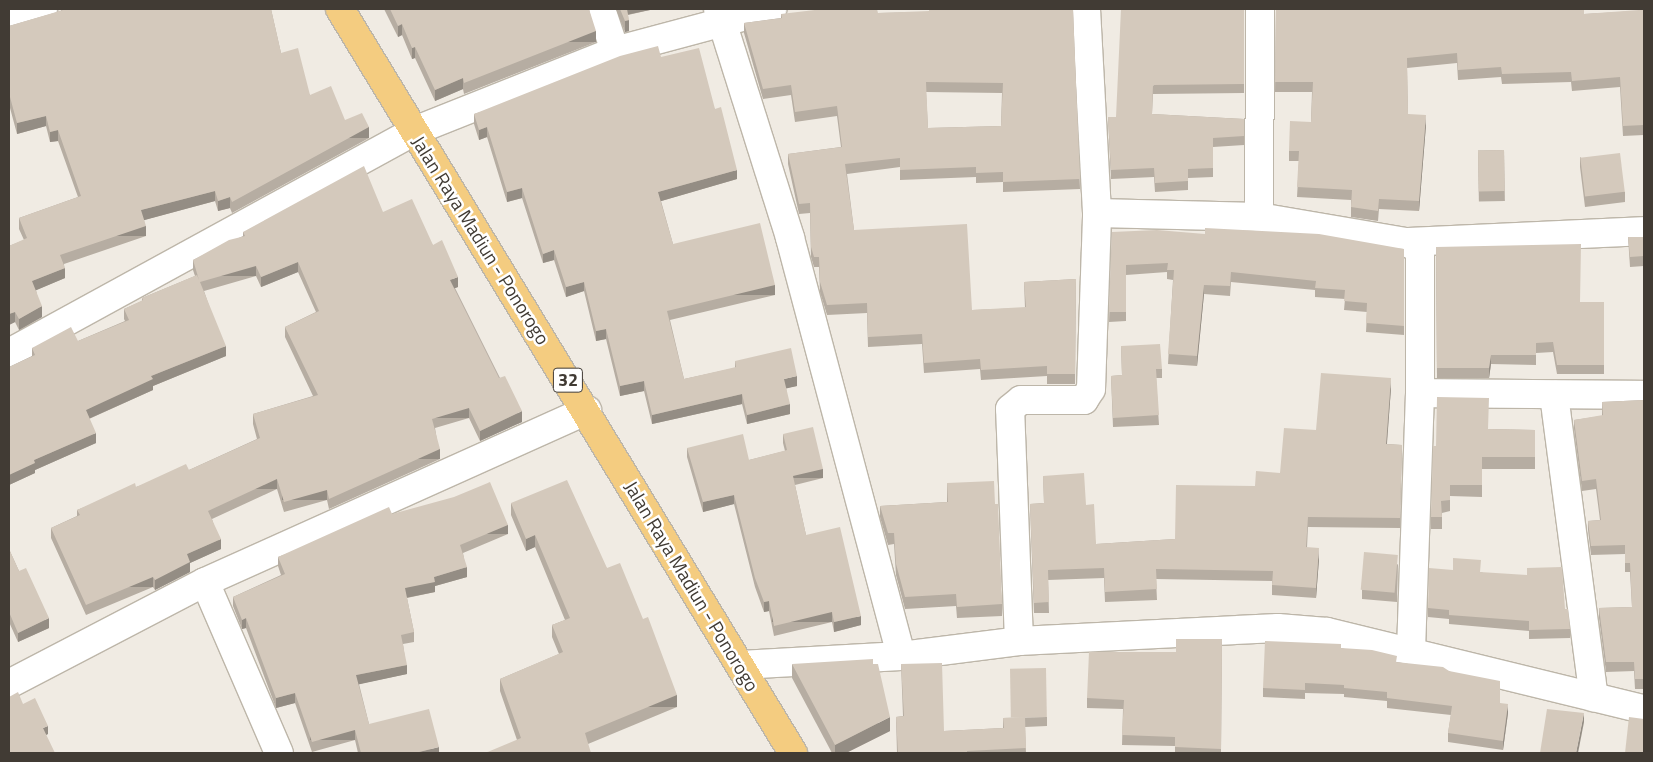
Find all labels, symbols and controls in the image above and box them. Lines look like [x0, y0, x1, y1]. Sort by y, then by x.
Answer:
street label: Jalan Raya Madiun - Ponorogo [407, 132, 555, 348]
road number: 32 [552, 364, 584, 396]
street label: Jalan Raya Madiun - Ponorogo [620, 477, 764, 695]

